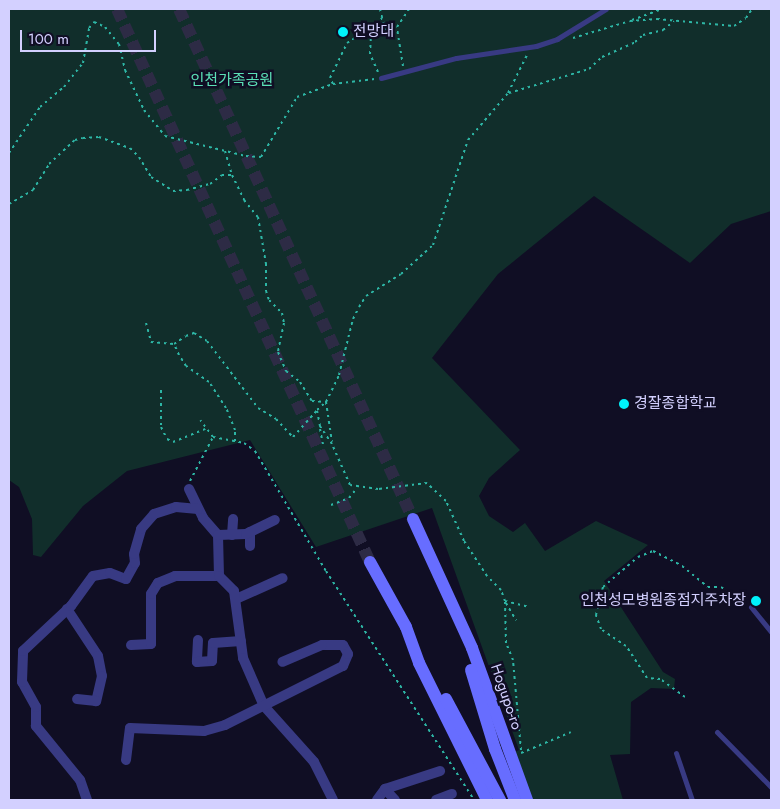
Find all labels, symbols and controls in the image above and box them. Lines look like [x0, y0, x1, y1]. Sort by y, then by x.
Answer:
scale bar [22, 20, 159, 52]
place label: 전망대 [353, 23, 394, 41]
marker: 전망대 [337, 26, 349, 38]
text: 100 m [28, 28, 69, 50]
park label: 인천가족공원 [191, 72, 273, 90]
place label: 경잘종합학교 [634, 395, 717, 413]
marker: 경잘종합학교 [618, 398, 630, 410]
place label: 인천성모병원종점지주차장 [580, 592, 746, 610]
marker: 인천성모병원종점지주차장 [750, 595, 762, 607]
street label: Hogupo-ro [486, 662, 526, 732]

